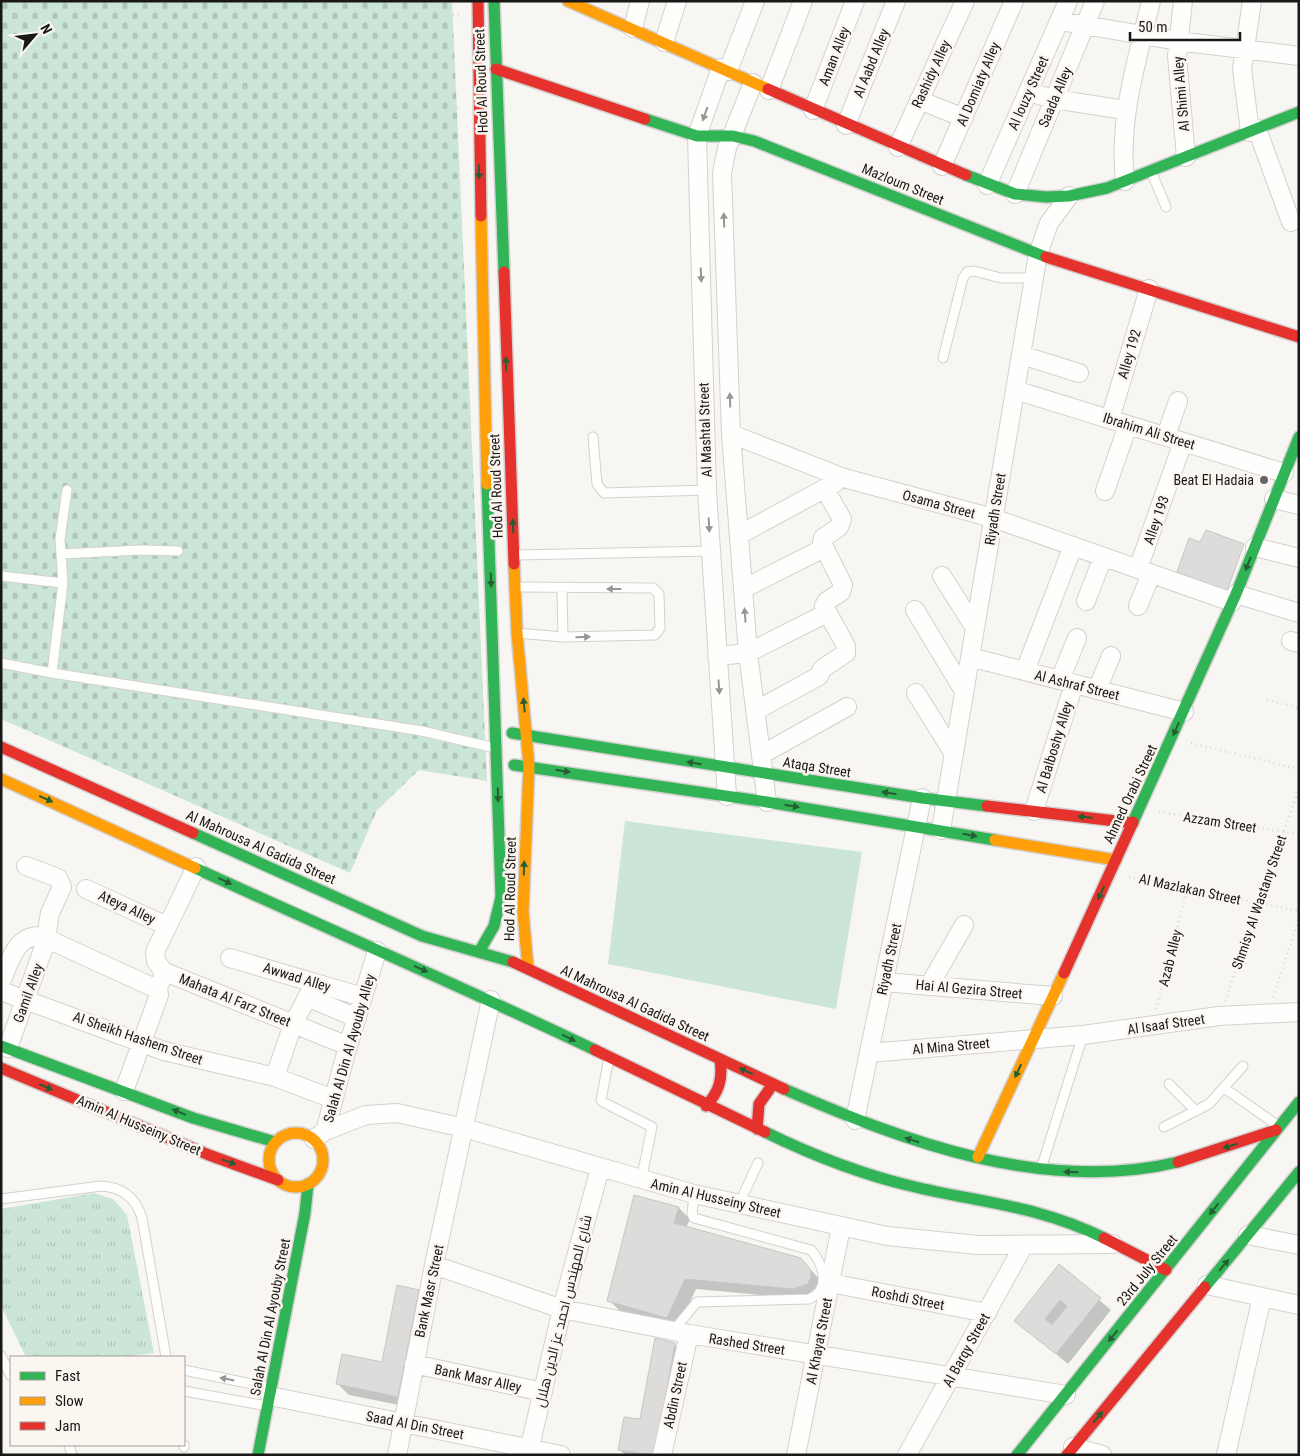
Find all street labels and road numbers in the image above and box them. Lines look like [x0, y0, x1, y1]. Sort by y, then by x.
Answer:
street label: Aman Alley [815, 24, 853, 88]
street label: Al Aabd Alley [850, 26, 892, 100]
street label: Hod Al Roud Street [471, 28, 491, 134]
street label: Rashidy Alley [908, 37, 954, 111]
street label: Al Domiaty Alley [953, 39, 1003, 129]
street label: Al louzy Street [1005, 53, 1051, 133]
street label: Al Shimi Alley [1170, 56, 1192, 132]
street label: Saada Alley [1035, 64, 1075, 130]
street label: Mazloum Street [860, 160, 946, 208]
street label: Alley 192 [1114, 327, 1144, 381]
street label: Al Mashtal Street [695, 382, 715, 478]
street label: Ibrahim Ali Street [1101, 409, 1197, 453]
street label: Hod Al Roud Street [486, 433, 506, 539]
street label: Riyadh Street [981, 472, 1009, 546]
street label: Osama Street [901, 487, 977, 521]
street label: Alley 193 [1140, 493, 1172, 547]
street label: Al Ashraf Street [1033, 667, 1121, 703]
street label: Al Balboshy Alley [1032, 699, 1076, 795]
street label: Ahmed Orabi Street [1100, 742, 1160, 846]
street label: Ataqa Street [782, 754, 852, 780]
street label: Al Mahrousa Al Gadida Street [184, 807, 338, 887]
street label: Azzam Street [1182, 808, 1258, 836]
street label: Shmisy Al Wastany Street [1229, 833, 1289, 971]
street label: Hod Al Roud Street [501, 837, 519, 941]
street label: Al Mazlakan Street [1138, 870, 1242, 908]
street label: Ateya Alley [96, 887, 158, 927]
street label: Riyadh Street [874, 922, 904, 996]
street label: Azab Alley [1155, 928, 1185, 988]
street label: Awwad Alley [261, 959, 333, 995]
street label: Gamil Alley [10, 961, 46, 1025]
street label: Al Mahrousa Al Gadida Street [558, 962, 712, 1044]
street label: Mahata Al Farz Street [177, 970, 293, 1030]
street label: Salah Al Din Al Ayouby Alley [320, 972, 378, 1124]
street label: Hai Al Gezira Street [915, 976, 1023, 1002]
street label: Al Sheikh Hashem Street [71, 1008, 205, 1068]
street label: Al Isaaf Street [1126, 1011, 1206, 1037]
street label: Al Mina Street [912, 1035, 990, 1057]
street label: Amin Al Husseiny Street [75, 1092, 203, 1158]
street label: Amin Al Husseiny Street [649, 1175, 783, 1221]
street label: شارع المهندس احمد عز الدين هلال [531, 1213, 596, 1409]
street label: 23rd July Street [1113, 1231, 1181, 1309]
street label: Salah Al Din Al Ayouby Street [247, 1237, 293, 1397]
street label: Bank Masr Street [411, 1243, 447, 1339]
street label: Roshdi Street [870, 1283, 946, 1313]
street label: Al Khayat Street [803, 1296, 835, 1386]
street label: Al Barqy Street [939, 1310, 993, 1390]
street label: Rashed Street [708, 1330, 786, 1358]
street label: Abdin Street [660, 1360, 690, 1430]
street label: Bank Masr Alley [433, 1361, 523, 1395]
street label: Saad Al Din Street [365, 1408, 465, 1442]

